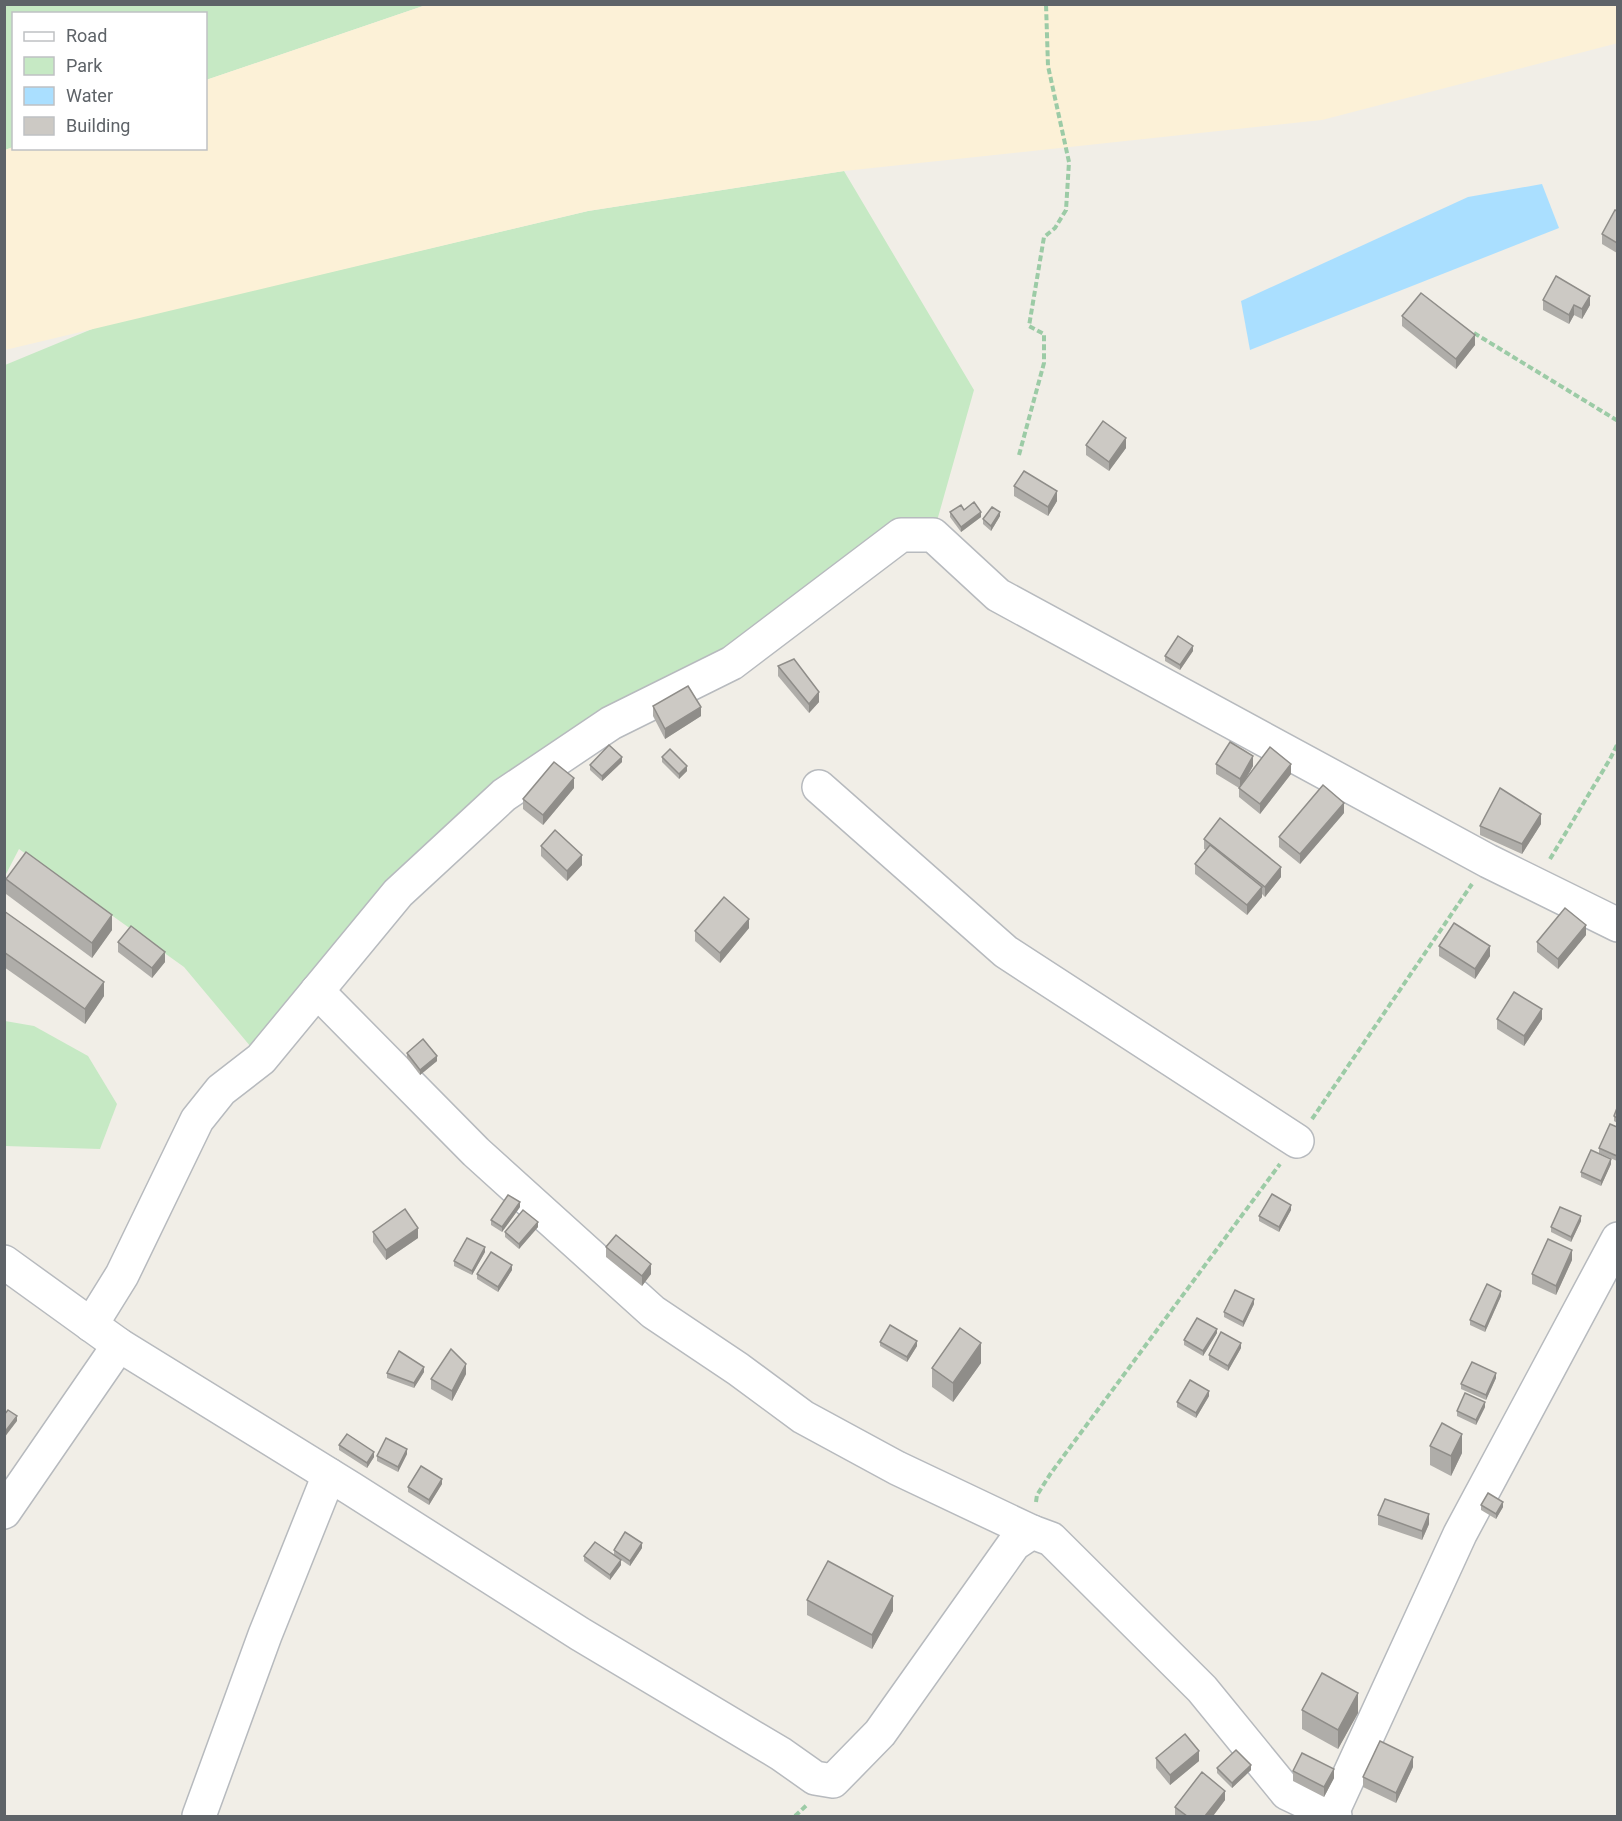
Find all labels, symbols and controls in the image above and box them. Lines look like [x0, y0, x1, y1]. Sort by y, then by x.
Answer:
legend [12, 12, 207, 150]
text: Road [66, 25, 107, 46]
text: Park [66, 55, 103, 76]
text: Water [66, 85, 113, 106]
text: Building [66, 115, 130, 136]

